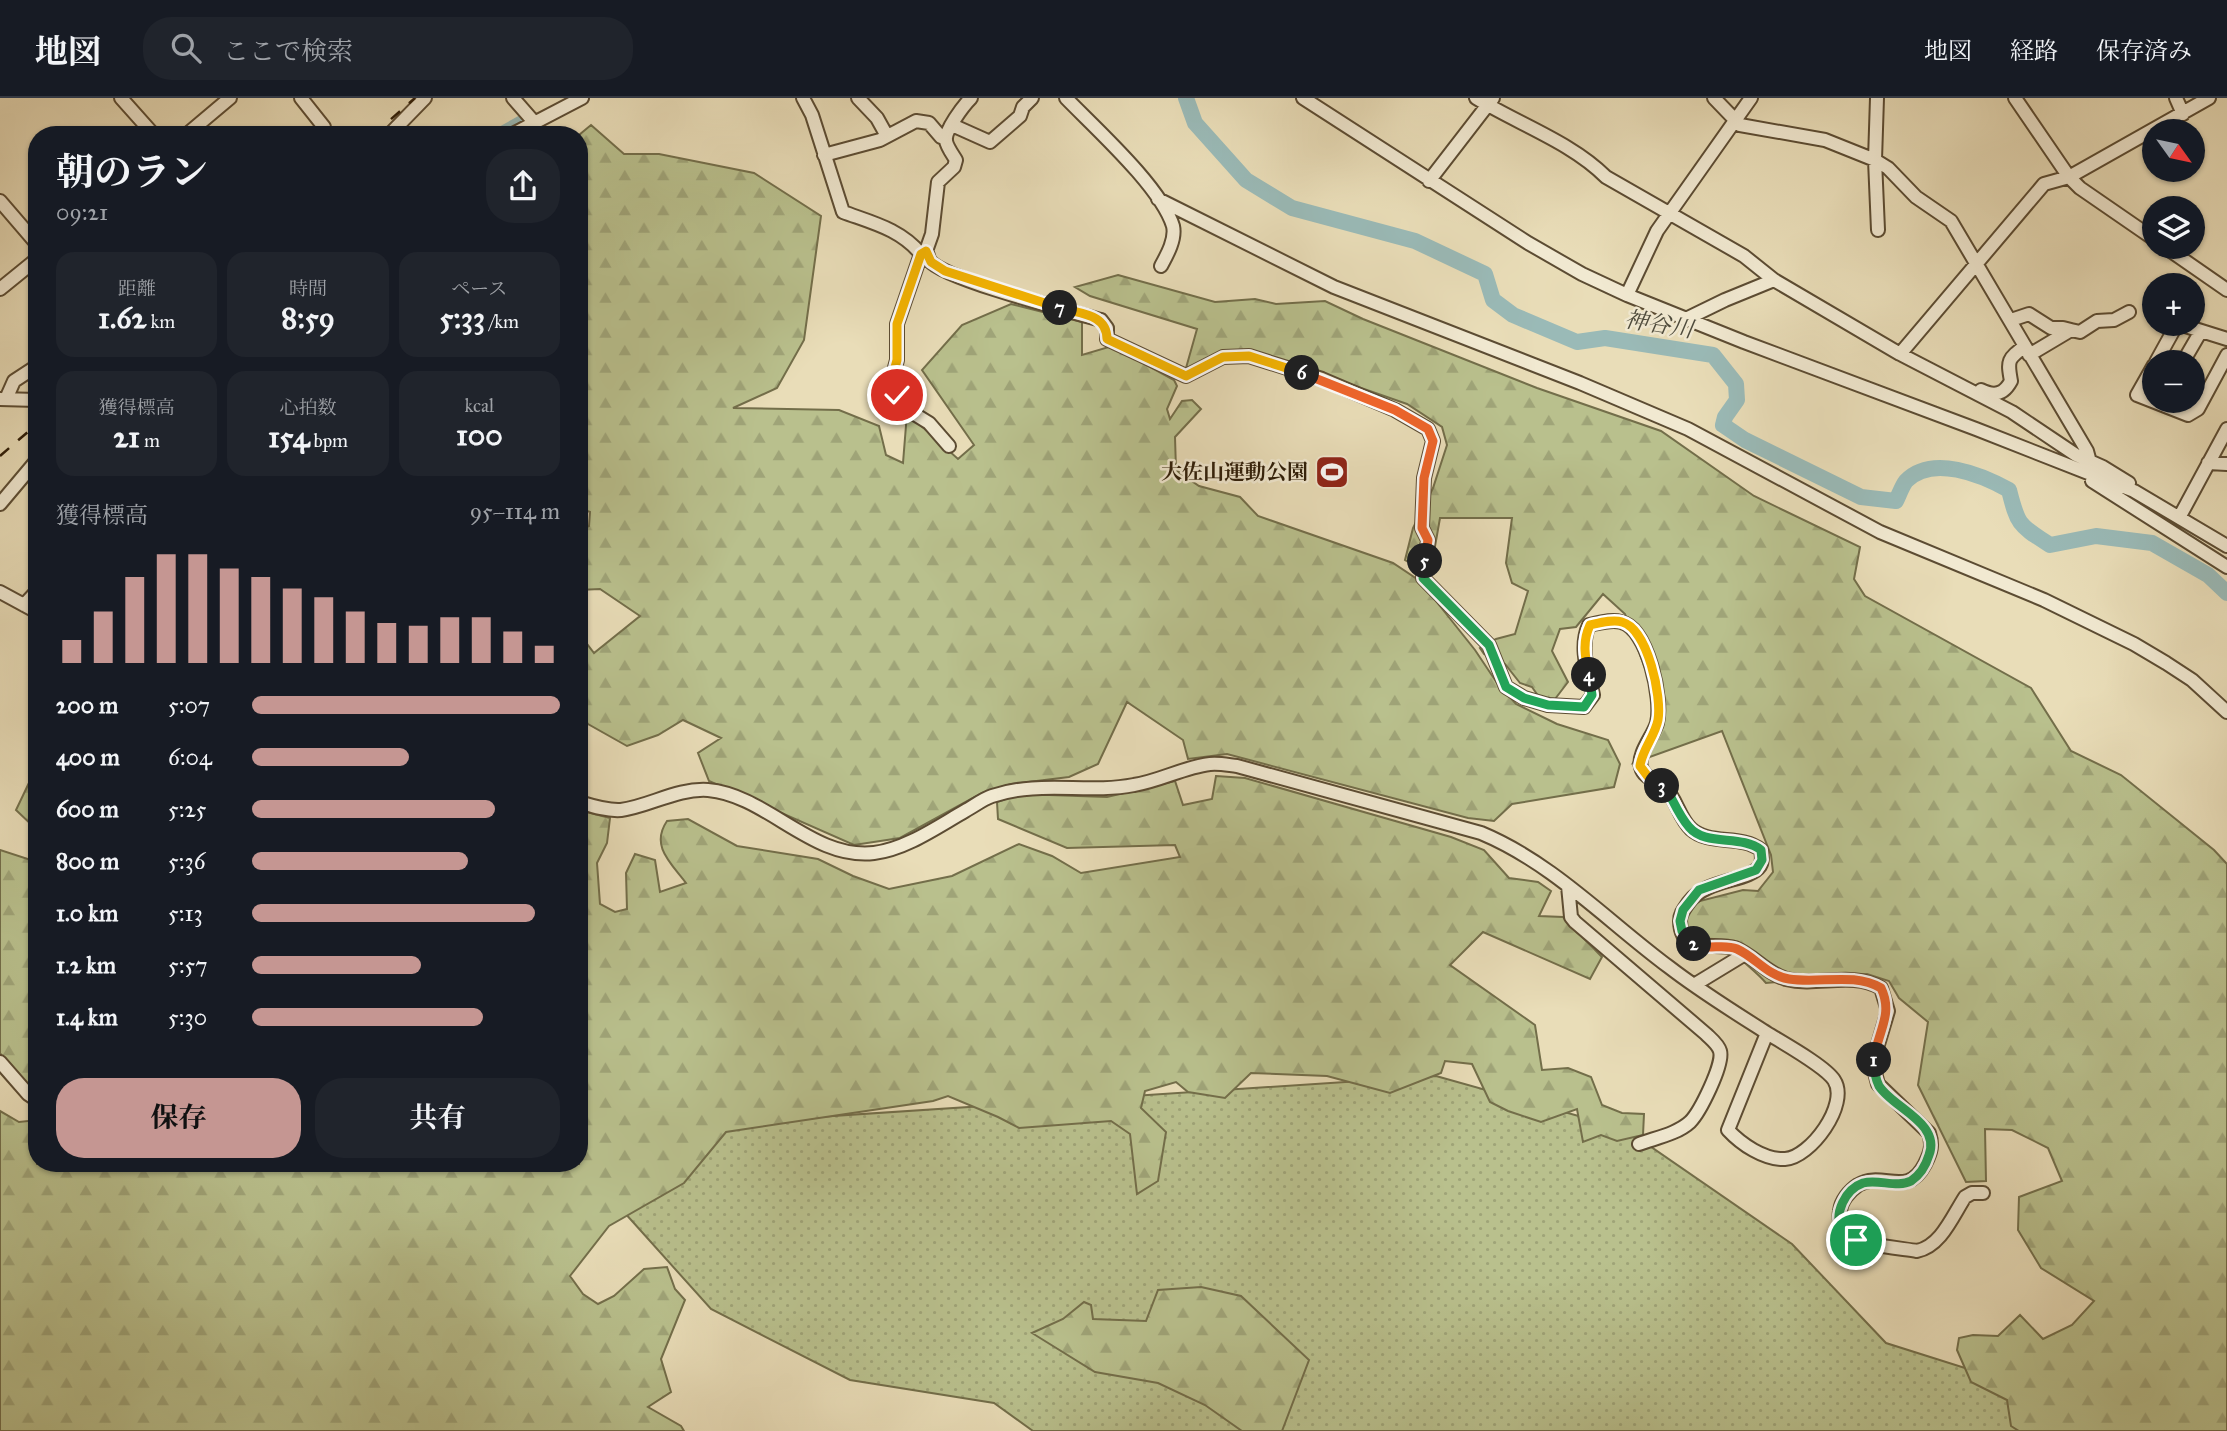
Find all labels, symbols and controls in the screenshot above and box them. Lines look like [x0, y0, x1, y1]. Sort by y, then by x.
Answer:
search box [143, 17, 633, 80]
icon: search [167, 29, 205, 67]
text: 地図 [35, 32, 101, 72]
text: ここで検索 [223, 35, 353, 67]
text: 地図 [1924, 36, 1972, 66]
text: 経路 [2010, 36, 2058, 66]
text: 保存済み [2096, 36, 2192, 66]
north arrow [2142, 119, 2205, 182]
map controls [2142, 119, 2205, 413]
text: 朝のラン [56, 149, 208, 195]
button: share [486, 149, 560, 223]
button: layers [2142, 196, 2205, 259]
text: 09:21 [56, 198, 108, 226]
button: + [2142, 273, 2205, 336]
text: 距離 [118, 277, 156, 300]
text: 時間 [289, 277, 327, 300]
text: ペース [451, 277, 507, 300]
pin: 7 [1042, 290, 1078, 326]
text: 7 [1054, 296, 1065, 319]
text: 1.62 [98, 300, 146, 336]
text: 8:59 [281, 300, 335, 336]
text: 5:33 [440, 300, 485, 336]
water label: 神谷川 [1623, 305, 1698, 344]
text: km [146, 310, 175, 333]
text: /km [485, 310, 519, 333]
button: − [2142, 350, 2205, 413]
pin: 6 [1284, 356, 1320, 390]
text: 6 [1297, 361, 1306, 384]
pin [867, 365, 927, 425]
icon: check [878, 376, 916, 414]
text: kcal [464, 394, 494, 417]
text: 獲得標高 [99, 396, 175, 419]
text: 心拍数 [279, 396, 337, 419]
text: 100 [456, 417, 503, 453]
text: 21 [113, 419, 140, 455]
text: 154 [268, 419, 309, 455]
text: m [140, 429, 160, 452]
text: bpm [309, 429, 348, 452]
sports icon: 大佐山運動公園 [1313, 453, 1351, 491]
place label: 大佐山運動公園 [1161, 459, 1308, 485]
text: 95–114 m [470, 497, 560, 525]
text: 獲得標高 [56, 501, 148, 529]
pin: 5 [1408, 544, 1442, 578]
text: 5 [1420, 549, 1429, 572]
pin: 4 [1572, 658, 1606, 692]
text: 4 [1583, 663, 1594, 686]
text: 200 m [56, 691, 118, 719]
text: 5:07 [168, 691, 210, 719]
text: 400 m [56, 743, 120, 771]
text: 6:04 [168, 743, 212, 771]
pin: 3 [1644, 768, 1680, 804]
text: 3 [1658, 774, 1665, 797]
text: 600 m [56, 795, 119, 823]
text: 5:25 [168, 795, 206, 823]
text: 800 m [56, 847, 119, 875]
text: 5:36 [168, 847, 205, 875]
text: 1.0 km [56, 899, 118, 927]
text: 5:13 [168, 899, 203, 927]
pin: 2 [1676, 926, 1712, 962]
text: 2 [1689, 932, 1698, 955]
text: 1.2 km [56, 951, 116, 979]
text: 5:57 [168, 951, 207, 979]
text: 1.4 km [56, 1003, 118, 1031]
text: 5:30 [168, 1003, 207, 1031]
pin: 1 [1856, 1042, 1892, 1077]
text: 1 [1870, 1048, 1877, 1071]
button: 保存 [56, 1078, 301, 1158]
button: 共有 [315, 1078, 560, 1158]
pin [1826, 1210, 1886, 1270]
icon: arrive [1837, 1221, 1875, 1259]

